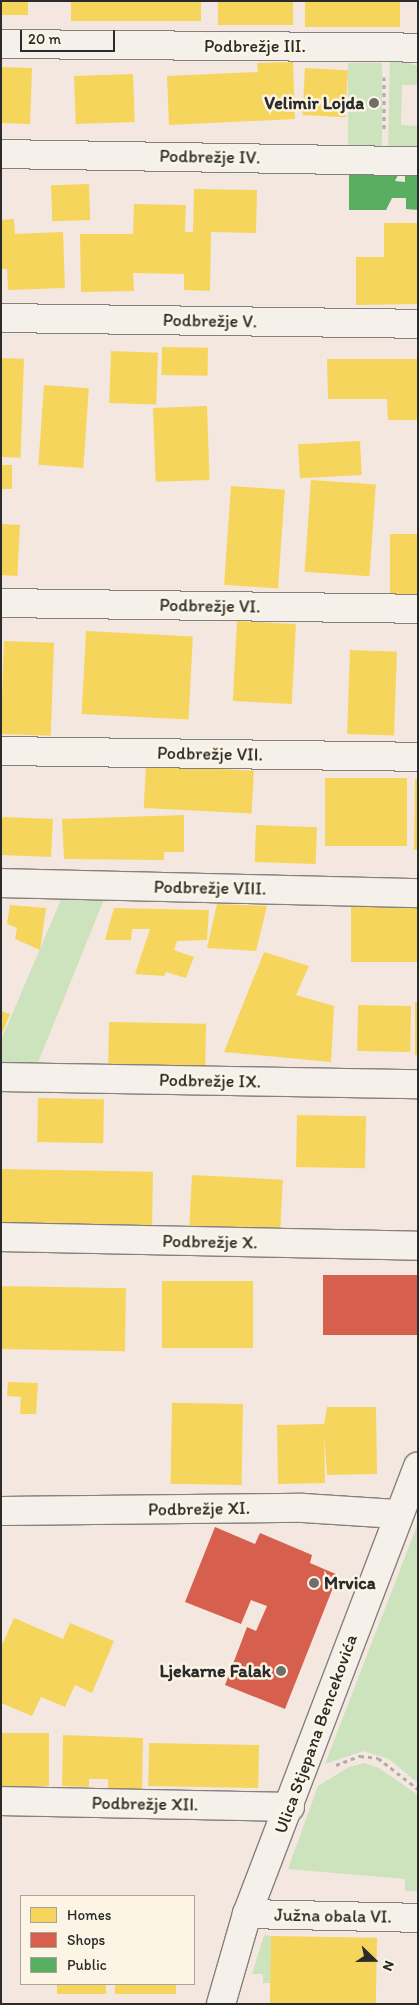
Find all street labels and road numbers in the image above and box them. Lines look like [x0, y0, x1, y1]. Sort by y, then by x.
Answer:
street label: Podbrežje III. [204, 35, 306, 57]
street label: Podbrežje IV. [159, 145, 261, 169]
street label: Podbrežje V. [163, 309, 257, 333]
street label: Podbrežje VI. [159, 594, 261, 618]
street label: Podbrežje VII. [157, 742, 263, 766]
street label: Podbrežje VIII. [154, 876, 266, 900]
street label: Podbrežje IX. [159, 1069, 261, 1093]
street label: Podbrežje X. [162, 1230, 258, 1254]
street label: Podbrežje XI. [148, 1497, 250, 1521]
street label: Ulica Stjepana Bencekovića [270, 1631, 362, 1837]
street label: Podbrežje XII. [91, 1792, 199, 1816]
street label: Južna obala VI. [274, 1904, 392, 1928]

